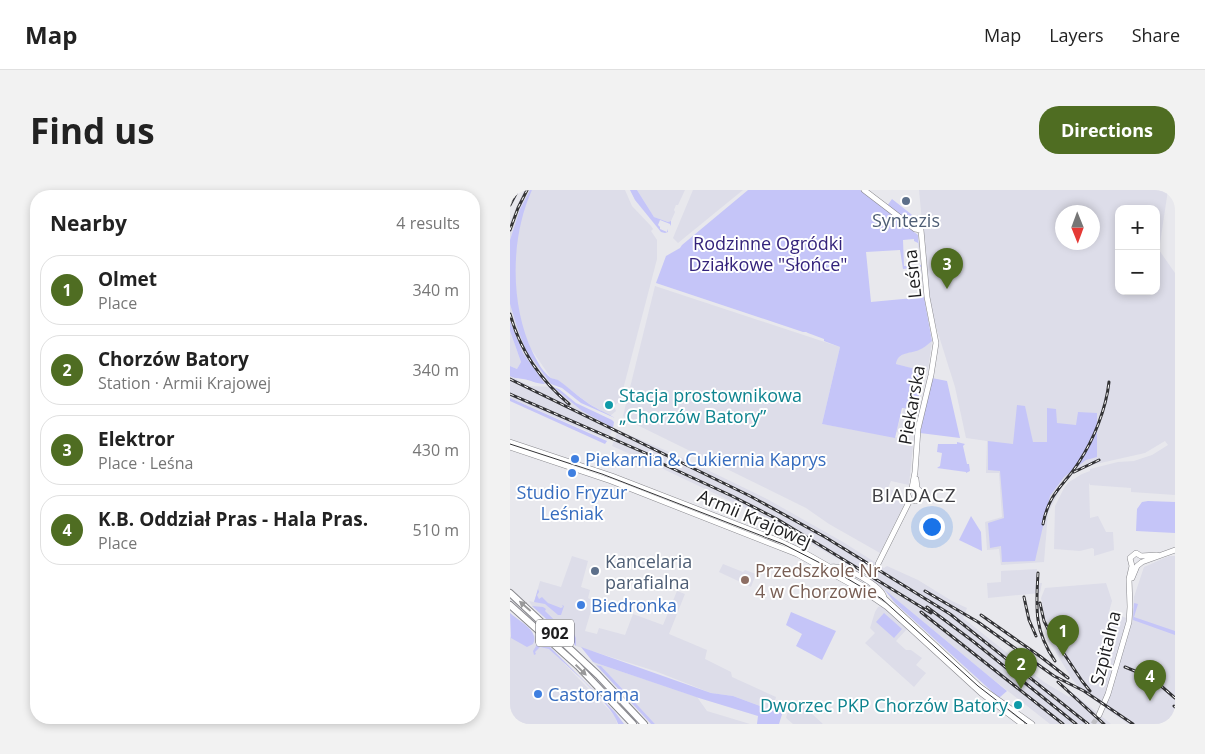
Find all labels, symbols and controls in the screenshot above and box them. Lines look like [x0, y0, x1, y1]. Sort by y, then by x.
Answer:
text: Map [25, 18, 77, 51]
text: Map [984, 23, 1021, 47]
text: Layers [1049, 23, 1104, 47]
text: Share [1132, 23, 1180, 47]
button: Directions [1039, 106, 1175, 154]
text: Find us [30, 107, 155, 154]
marker: Syntezis [900, 195, 912, 207]
north arrow [1055, 205, 1100, 250]
map controls [1115, 205, 1160, 295]
button: + [1115, 205, 1160, 250]
place label: Syntezis [872, 208, 940, 232]
text: Nearby [50, 209, 127, 237]
text: 4 results [396, 212, 460, 234]
park label: Rodzinne Ogródki Działkowe "Słońce" [689, 231, 847, 276]
street label: Leśna [897, 248, 927, 300]
pin: 3 [931, 248, 963, 289]
button: − [1115, 250, 1160, 295]
text: Olmet [98, 266, 157, 292]
text: 1 [62, 279, 72, 301]
text: 340 m [413, 279, 459, 301]
text: Place [98, 292, 137, 314]
text: Chorzów Batory [98, 346, 249, 372]
text: 2 [62, 359, 72, 381]
text: 340 m [413, 359, 459, 381]
street label: Piekarska [892, 363, 930, 447]
text: Station · Armii Krajowej [98, 372, 271, 394]
place label: Stacja prostownikowa „Chorzów Batory” [619, 383, 802, 428]
marker: Stacja prostownikowa „Chorzów Batory” [603, 399, 615, 411]
text: Elektror [98, 426, 175, 452]
text: 3 [62, 439, 72, 461]
text: 430 m [413, 439, 459, 461]
place label: Piekarnia & Cukiernia Kaprys [585, 447, 826, 471]
text: Place · Leśna [98, 452, 193, 474]
marker: Piekarnia & Cukiernia Kaprys [569, 453, 581, 465]
marker: Studio Fryzur Leśniak [566, 467, 578, 479]
place label: Studio Fryzur Leśniak [517, 480, 628, 525]
district label: BIADACZ [871, 482, 957, 508]
street label: Armii Krajowej [694, 483, 816, 553]
text: K.B. Oddział Pras - Hala Pras. [98, 506, 368, 532]
your location [919, 514, 945, 540]
text: 4 [62, 519, 72, 541]
text: 510 m [413, 519, 459, 541]
text: Place [98, 532, 137, 554]
place label: Kancelaria parafialna [605, 549, 692, 594]
place label: Przedszkole Nr 4 w Chorzowie [755, 558, 881, 603]
marker: Kancelaria parafialna [589, 565, 601, 577]
marker: Przedszkole Nr 4 w Chorzowie [739, 574, 751, 586]
place label: Biedronka [591, 593, 677, 617]
marker: Biedronka [575, 599, 587, 611]
one-way arrow [518, 600, 531, 611]
street label: Szpitalna [1084, 608, 1126, 688]
pin: 1 [1047, 615, 1079, 656]
road number: 902 [536, 619, 574, 646]
pin: 2 [1005, 648, 1037, 689]
pin: 4 [1134, 660, 1166, 701]
one-way arrow [575, 664, 587, 676]
place label: Castorama [548, 682, 639, 706]
marker: Castorama [532, 688, 544, 700]
place label: Dworzec PKP Chorzów Batory [760, 693, 1009, 717]
marker: Dworzec PKP Chorzów Batory [1012, 699, 1024, 711]

